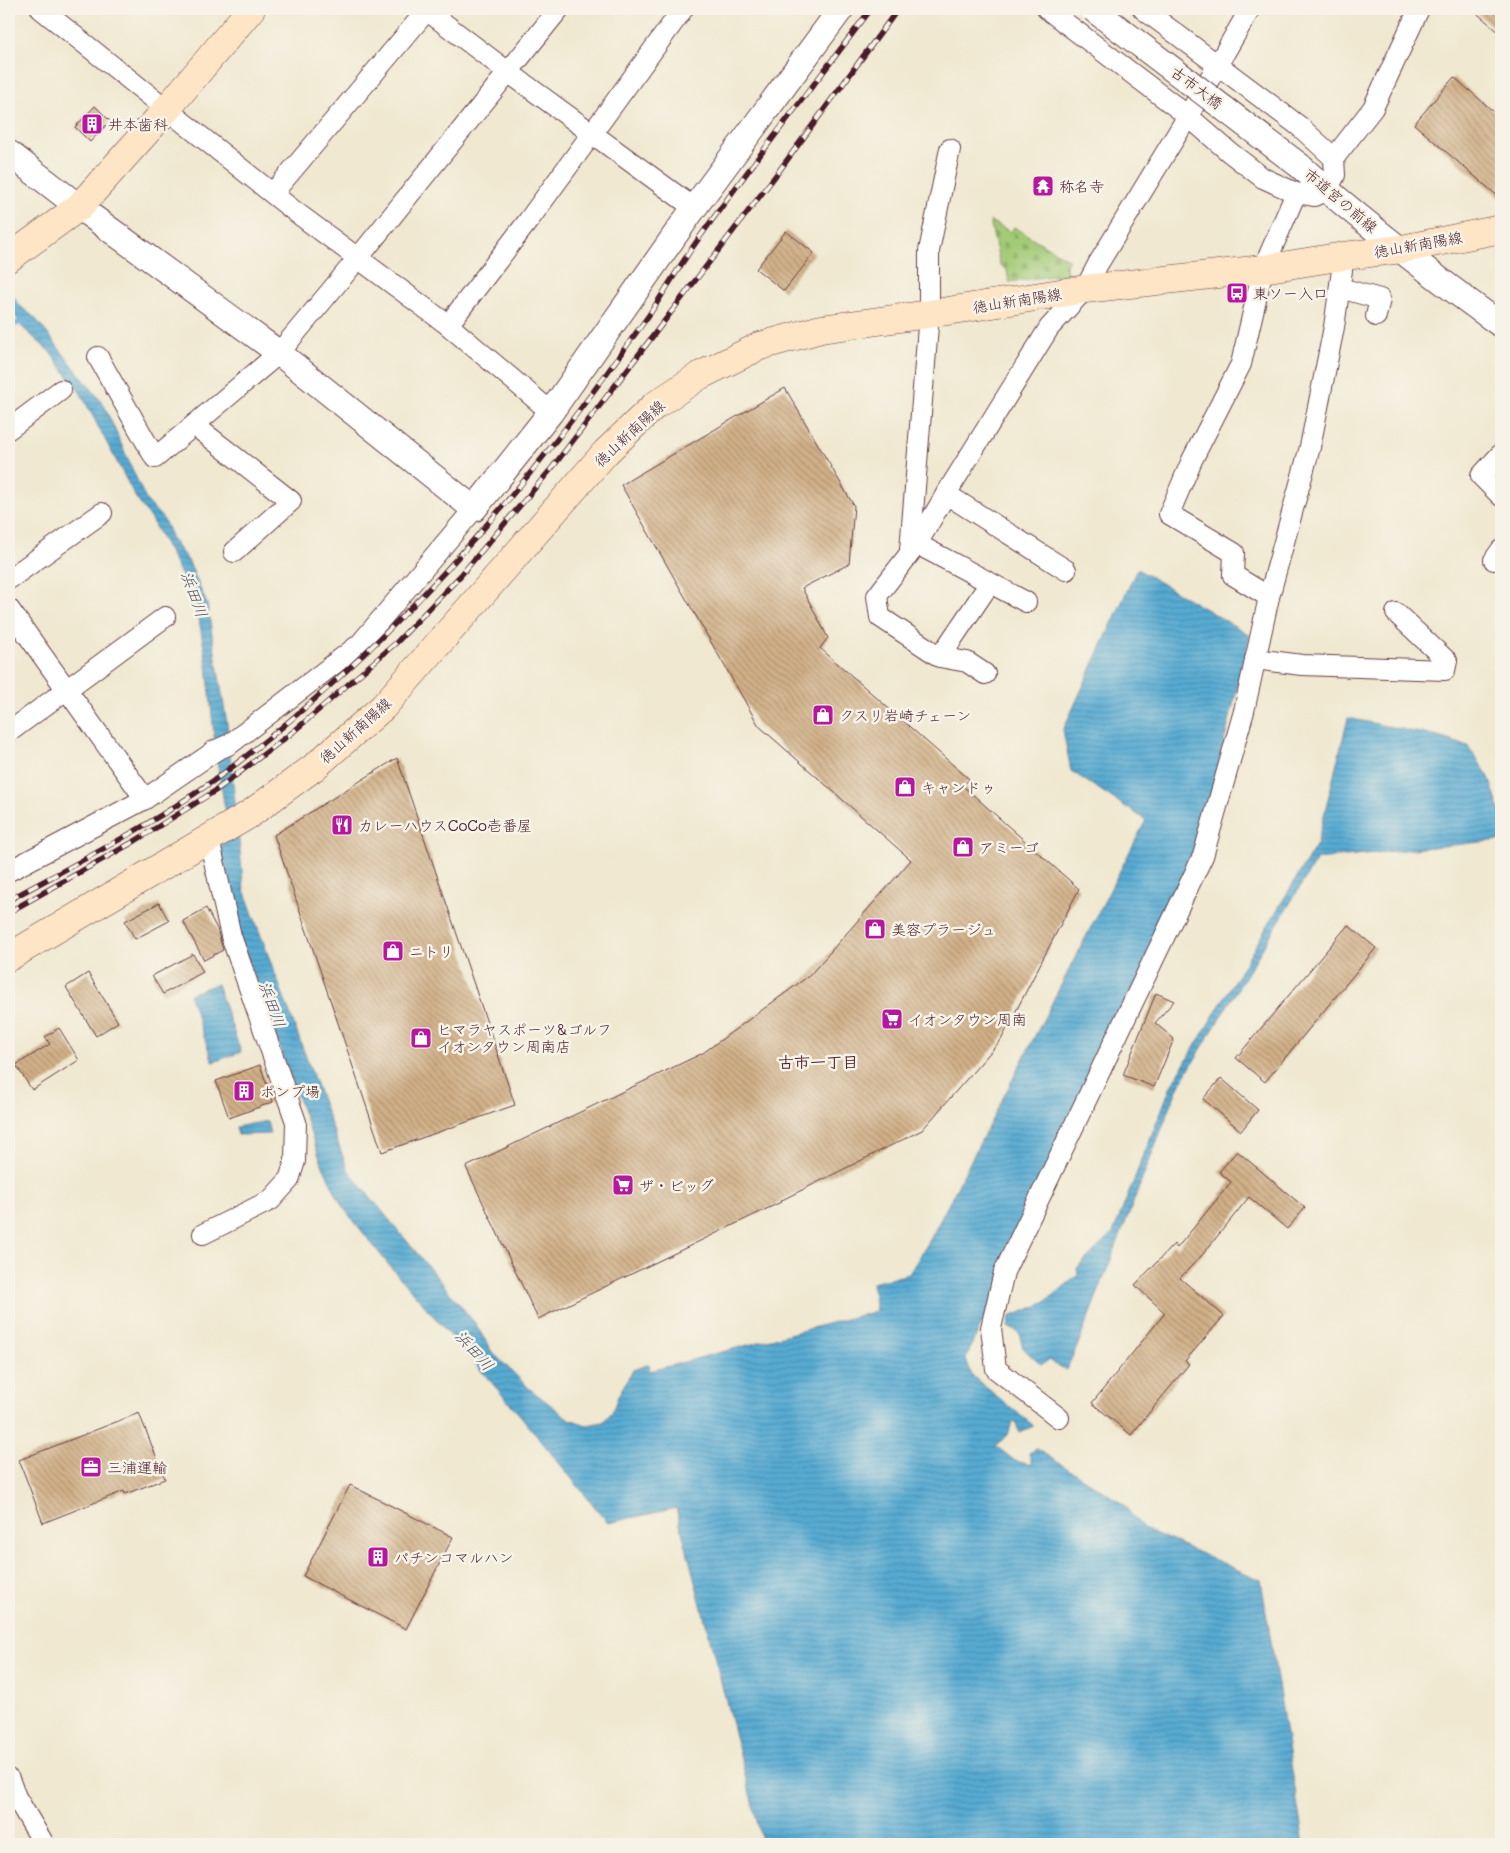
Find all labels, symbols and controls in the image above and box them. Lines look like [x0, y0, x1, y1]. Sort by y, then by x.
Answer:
street label: 古市大橋 [1167, 61, 1227, 113]
building icon: 井本歯科 [80, 112, 104, 136]
place label: 井本歯科 [108, 114, 168, 134]
street label: 市道宮の前線 [1300, 163, 1382, 237]
temple icon: 称名寺 [1031, 174, 1055, 198]
place label: 称名寺 [1059, 176, 1104, 196]
street label: 徳山新南陽線 [1372, 226, 1464, 262]
bus stop icon: 東ソー入口 [1225, 281, 1249, 305]
street label: 徳山新南陽線 [971, 283, 1063, 317]
place label: 東ソー入口 [1253, 283, 1328, 303]
street label: 徳山新南陽線 [589, 395, 669, 471]
water label: 浜田川 [177, 568, 213, 620]
street label: 徳山新南陽線 [315, 692, 395, 768]
shop icon: クスリ岩崎チェーン [811, 703, 835, 727]
place label: クスリ岩崎チェーン [839, 705, 971, 725]
shop icon: キャンドゥ [893, 775, 917, 799]
place label: キャンドゥ [921, 777, 996, 797]
restaurant icon: カレーハウスCoCo壱番屋 [330, 813, 354, 837]
place label: カレーハウスCoCo壱番屋 [358, 815, 532, 835]
shop icon: アミーゴ [951, 835, 975, 859]
place label: アミーゴ [979, 837, 1039, 857]
shop icon: 美容プラージュ [863, 917, 887, 941]
place label: 美容プラージュ [891, 919, 996, 939]
shop icon: ニトリ [381, 939, 405, 963]
place label: ニトリ [409, 941, 454, 961]
water label: 浜田川 [255, 978, 291, 1030]
supermarket icon: イオンタウン周南 [880, 1007, 904, 1031]
place label: イオンタウン周南 [908, 1009, 1027, 1029]
place label: ヒマラヤスポーツ&ゴルフ イオンタウン周南店 [437, 1019, 612, 1056]
shop icon: ヒマラヤスポーツ&ゴルフ イオンタウン周南店 [409, 1026, 433, 1050]
district label: 古市一丁目 [778, 1051, 858, 1072]
building icon: ポンプ場 [232, 1079, 256, 1103]
place label: ポンプ場 [260, 1081, 320, 1101]
supermarket icon: ザ・ビッグ [611, 1173, 635, 1197]
place label: ザ・ビッグ [639, 1175, 714, 1195]
water label: 浜田川 [451, 1325, 499, 1375]
office icon: 三浦運輸 [79, 1455, 103, 1479]
place label: 三浦運輸 [107, 1457, 167, 1477]
building icon: パチンコマルハン [366, 1545, 390, 1569]
place label: パチンコマルハン [394, 1547, 513, 1567]

